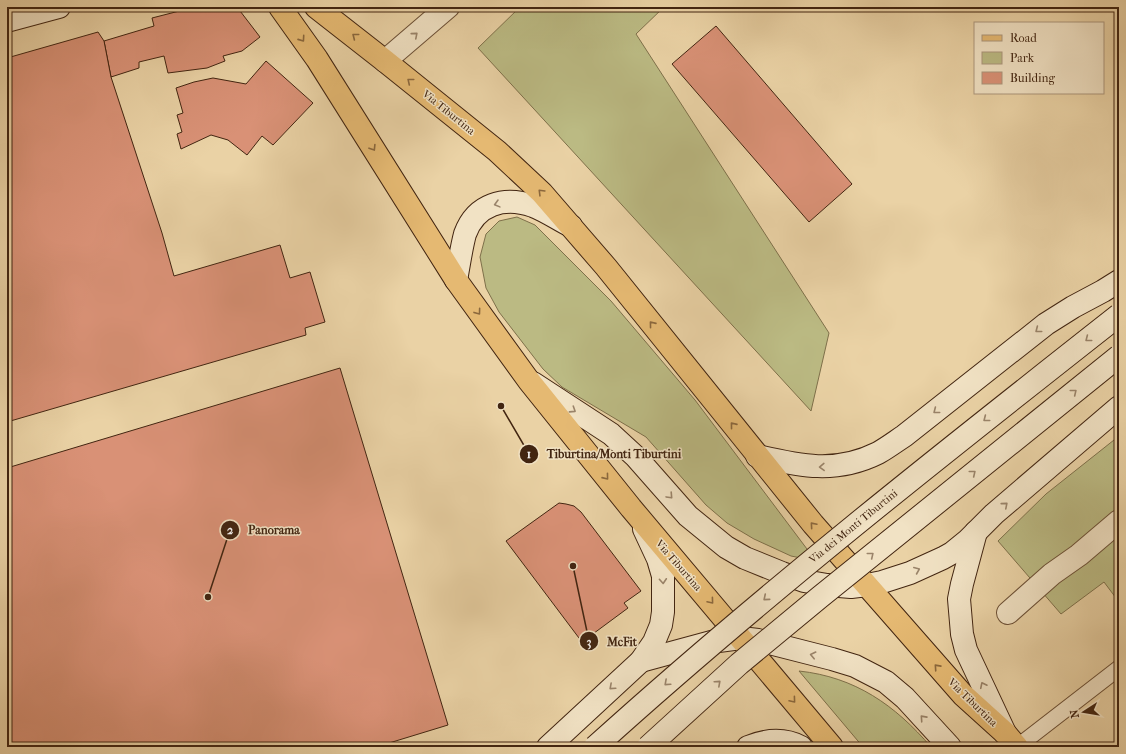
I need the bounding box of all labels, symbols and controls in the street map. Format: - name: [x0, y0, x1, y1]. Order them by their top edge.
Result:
- legend: [974, 22, 1104, 94]
- text: Road: [1010, 31, 1037, 45]
- one-way arrow: [410, 33, 418, 40]
- one-way arrow: [352, 34, 359, 41]
- one-way arrow: [297, 35, 305, 42]
- text: Park: [1010, 51, 1035, 65]
- text: Building: [1010, 71, 1055, 85]
- one-way arrow: [408, 78, 415, 85]
- street label: Via Tiburtina: [419, 87, 478, 138]
- one-way arrow: [368, 144, 376, 151]
- one-way arrow: [538, 189, 546, 197]
- one-way arrow: [494, 199, 501, 208]
- one-way arrow: [474, 308, 481, 315]
- one-way arrow: [649, 321, 656, 328]
- one-way arrow: [1036, 325, 1043, 332]
- one-way arrow: [1086, 334, 1093, 341]
- one-way arrow: [1069, 389, 1076, 396]
- one-way arrow: [569, 405, 576, 412]
- one-way arrow: [934, 406, 941, 413]
- one-way arrow: [984, 415, 991, 422]
- one-way arrow: [731, 423, 738, 430]
- callout: Tiburtina/Monti Tiburtini: [519, 442, 689, 466]
- text: 1: [527, 447, 531, 461]
- text: Tiburtina/Monti Tiburtini: [546, 447, 682, 461]
- one-way arrow: [819, 462, 825, 471]
- one-way arrow: [968, 471, 975, 478]
- one-way arrow: [601, 472, 608, 479]
- street label: Via dei Monti Tiburtini: [806, 486, 901, 567]
- one-way arrow: [665, 491, 672, 499]
- one-way arrow: [1000, 503, 1007, 510]
- callout: Panorama: [220, 518, 308, 542]
- one-way arrow: [811, 522, 818, 529]
- text: 2: [227, 523, 234, 537]
- text: Panorama: [248, 523, 300, 537]
- street label: Via Tiburtina: [652, 536, 705, 594]
- one-way arrow: [867, 552, 874, 559]
- one-way arrow: [914, 566, 921, 574]
- one-way arrow: [659, 578, 668, 584]
- one-way arrow: [763, 594, 770, 601]
- one-way arrow: [706, 597, 713, 604]
- callout: McFit: [579, 629, 645, 653]
- text: 3: [587, 635, 592, 650]
- text: McFit: [606, 635, 638, 649]
- one-way arrow: [810, 652, 817, 660]
- one-way arrow: [935, 664, 942, 671]
- street label: Via Tiburtina: [945, 675, 1001, 730]
- one-way arrow: [664, 678, 672, 686]
- one-way arrow: [713, 681, 721, 688]
- one-way arrow: [980, 681, 988, 689]
- one-way arrow: [609, 682, 617, 689]
- north arrow: [1064, 692, 1104, 732]
- one-way arrow: [788, 695, 795, 702]
- text: N: [1067, 708, 1082, 719]
- one-way arrow: [921, 715, 928, 723]

